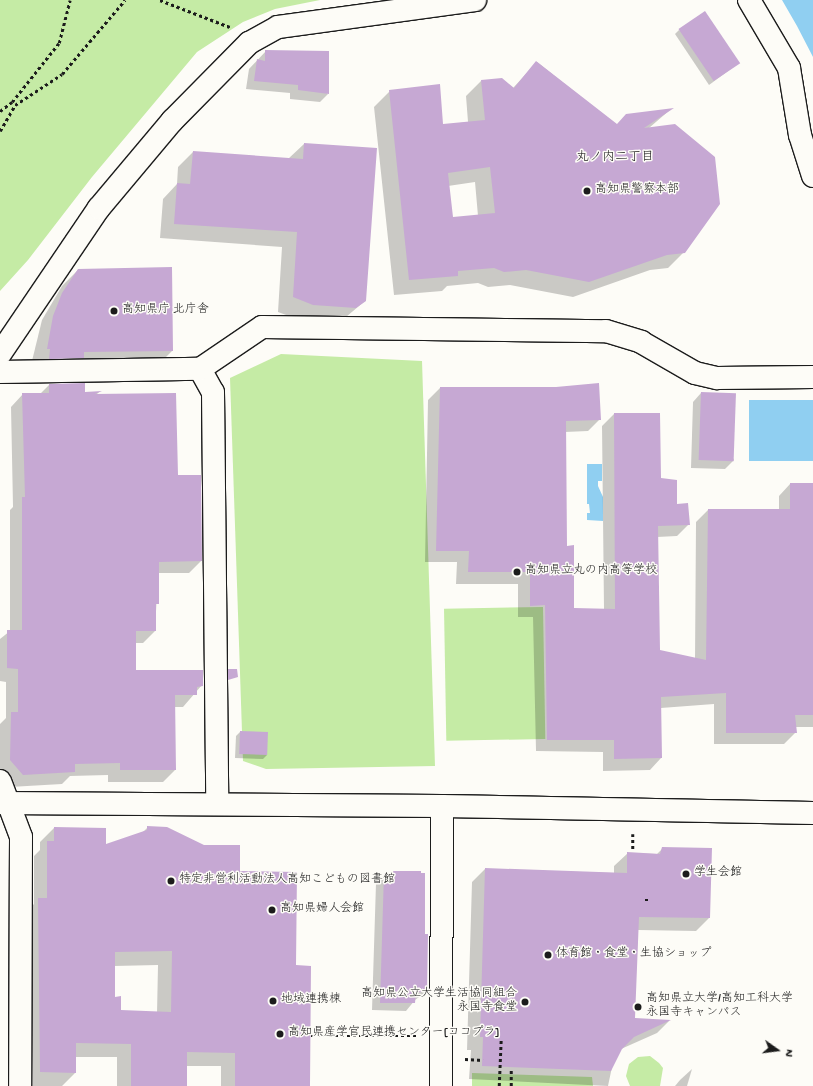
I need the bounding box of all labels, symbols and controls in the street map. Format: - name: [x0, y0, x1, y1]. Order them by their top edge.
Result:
- district label: 丸ノ内二丁目: [576, 150, 654, 166]
- place label: 高知県警察本部: [595, 184, 679, 198]
- marker: 高知県警察本部: [582, 186, 592, 196]
- place label: 高知県庁 北庁舎: [122, 304, 209, 318]
- marker: 高知県庁 北庁舎: [109, 306, 119, 316]
- place label: 高知県立丸の内高等学校: [525, 565, 657, 579]
- marker: 高知県立丸の内高等学校: [512, 567, 522, 577]
- place label: 学生会館: [694, 867, 742, 881]
- marker: 学生会館: [681, 869, 691, 879]
- place label: 特定非営利活動法人高知こどもの図書館: [179, 874, 395, 888]
- marker: 特定非営利活動法人高知こどもの図書館: [166, 876, 176, 886]
- place label: 高知県婦人会館: [280, 903, 364, 917]
- marker: 高知県婦人会館: [267, 905, 277, 915]
- place label: 体育館・食堂・生協ショップ: [556, 948, 712, 962]
- marker: 体育館・食堂・生協ショップ: [543, 950, 553, 960]
- place label: 高知県公立大学生活協同組合 永国寺食堂: [361, 988, 517, 1016]
- place label: 高知県立大学/高知工科大学 永国寺キャンパス: [646, 993, 793, 1021]
- place label: 地域連携棟: [281, 994, 341, 1008]
- marker: 地域連携棟: [268, 996, 278, 1006]
- marker: 高知県公立大学生活協同組合 永国寺食堂: [520, 997, 530, 1007]
- marker: 高知県立大学/高知工科大学 永国寺キャンパス: [633, 1002, 643, 1012]
- place label: 高知県産学官民連携センター[ココプラ]: [288, 1027, 500, 1041]
- marker: 高知県産学官民連携センター[ココプラ]: [275, 1029, 285, 1039]
- north arrow: [757, 1030, 797, 1070]
- text: N: [782, 1048, 795, 1058]

